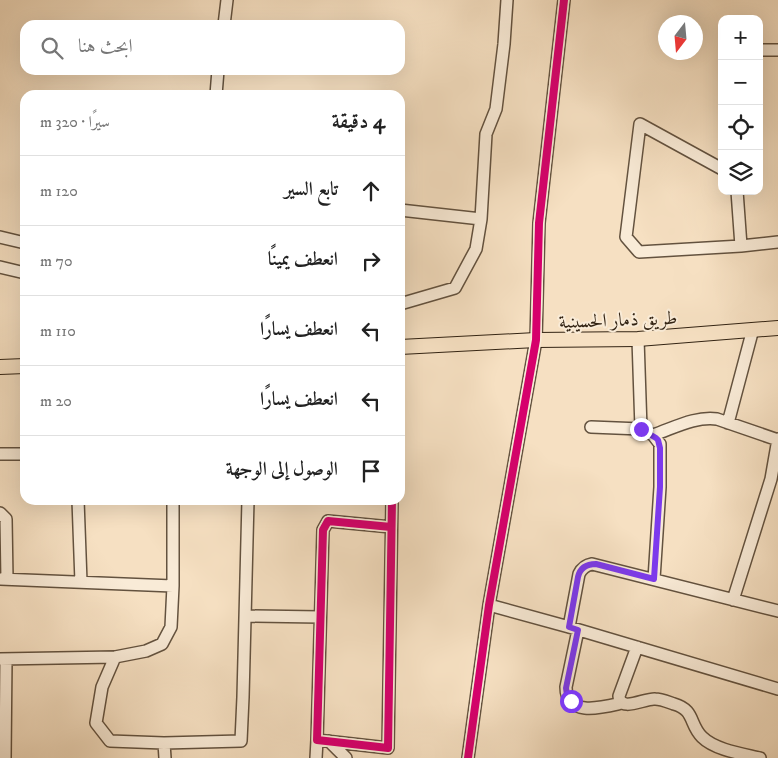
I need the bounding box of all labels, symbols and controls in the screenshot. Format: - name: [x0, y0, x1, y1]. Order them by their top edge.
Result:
- north arrow: [658, 15, 703, 60]
- map controls: [718, 15, 763, 195]
- button: +: [718, 15, 763, 60]
- search box: [20, 20, 405, 75]
- icon: search: [38, 34, 66, 62]
- text: ابحث هنا: [78, 35, 133, 58]
- button: −: [718, 60, 763, 105]
- button: locate: [718, 105, 763, 150]
- text: 4 دقيقة: [332, 109, 385, 135]
- text: سيرًا · 320 m: [40, 112, 110, 132]
- button: layers: [718, 150, 763, 195]
- icon: ahead: [357, 177, 385, 205]
- text: تابع السير: [284, 178, 338, 201]
- text: 120 m: [40, 181, 78, 201]
- icon: right: [357, 247, 385, 275]
- text: انعطف يمينًا: [268, 248, 338, 271]
- text: 70 m: [40, 251, 73, 271]
- street label: طريق ذمار الحسينية: [558, 307, 678, 334]
- icon: left: [357, 317, 385, 345]
- text: انعطف يسارًا: [260, 318, 338, 341]
- text: 110 m: [40, 321, 76, 341]
- icon: left: [357, 387, 385, 415]
- text: انعطف يسارًا: [260, 388, 338, 411]
- text: 20 m: [40, 391, 72, 411]
- route end: [630, 418, 653, 441]
- icon: arrive: [357, 457, 385, 485]
- text: الوصول إلى الوجهة: [226, 458, 338, 481]
- route start: [560, 690, 583, 713]

